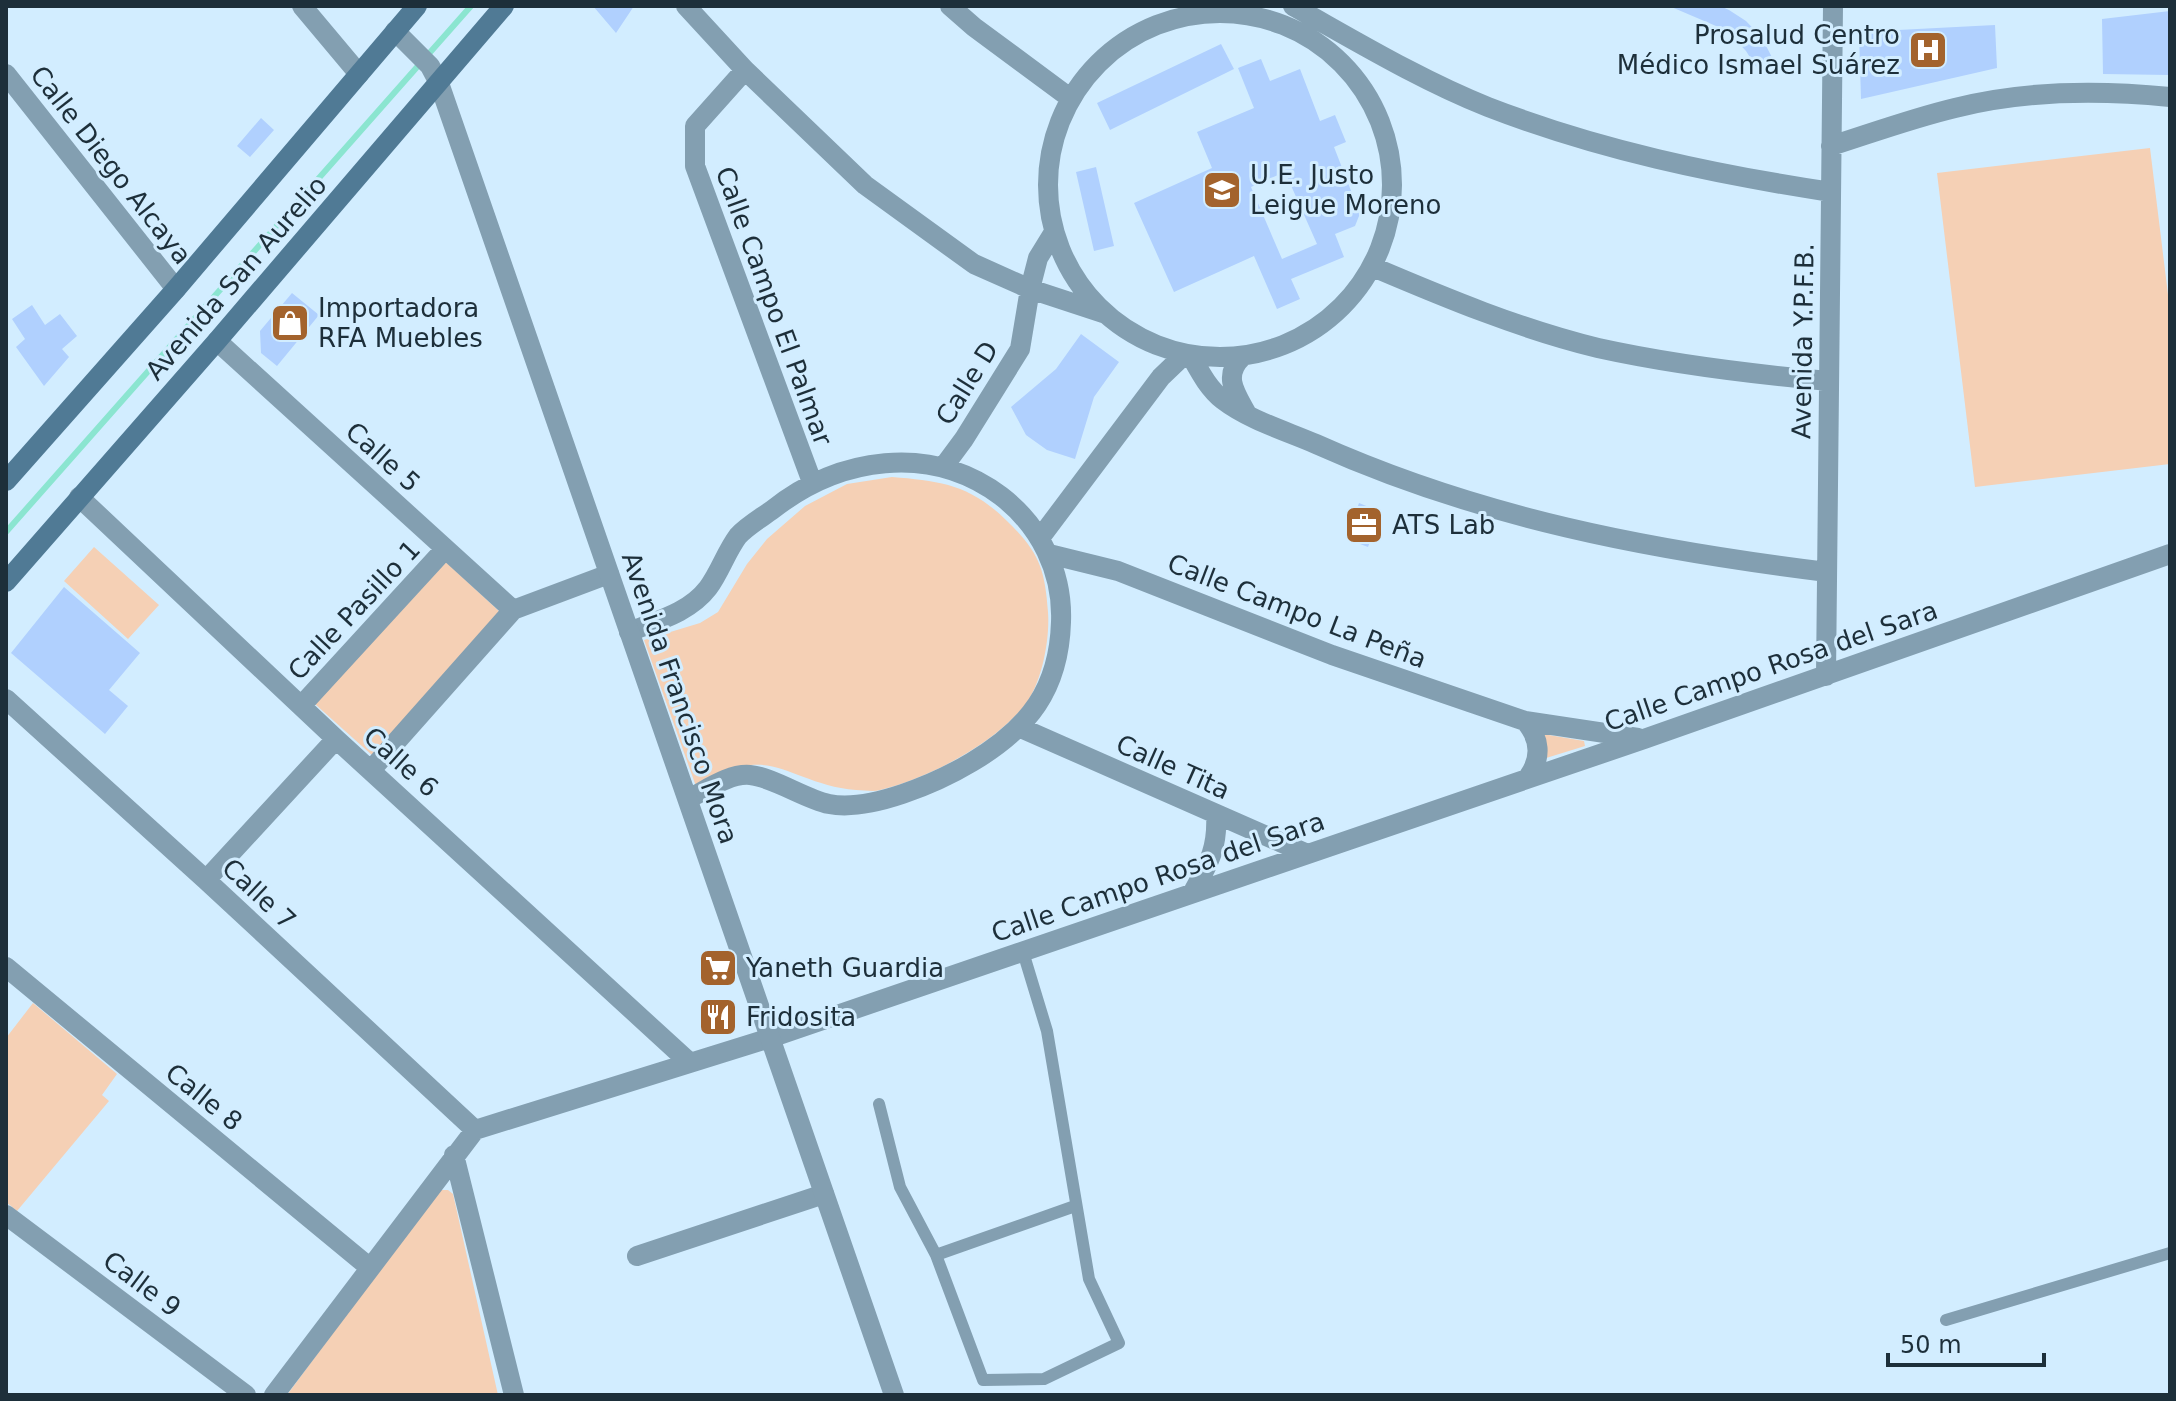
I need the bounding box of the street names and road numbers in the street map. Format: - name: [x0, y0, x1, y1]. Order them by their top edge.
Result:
- street label: Calle Diego Alcaya: [24, 60, 198, 270]
- street label: Calle Campo El Palmar: [710, 163, 839, 450]
- street label: Avenida San Aurelio: [139, 170, 333, 386]
- street label: Avenida Y.P.F.B.: [1786, 243, 1820, 439]
- street label: Calle D: [930, 336, 1004, 430]
- street label: Calle 5: [340, 416, 426, 498]
- street label: Calle Pasillo 1: [282, 534, 426, 686]
- street label: Avenida Francisco Mora: [616, 548, 744, 848]
- street label: Calle Campo La Peña: [1163, 548, 1431, 674]
- street label: Calle Campo Rosa del Sara: [1600, 595, 1942, 737]
- street label: Calle 6: [358, 721, 444, 803]
- street label: Calle Tita: [1112, 729, 1234, 805]
- street label: Calle Campo Rosa del Sara: [987, 806, 1329, 948]
- street label: Calle 7: [216, 853, 302, 935]
- street label: Calle 8: [160, 1057, 248, 1137]
- street label: Calle 9: [97, 1245, 187, 1323]

